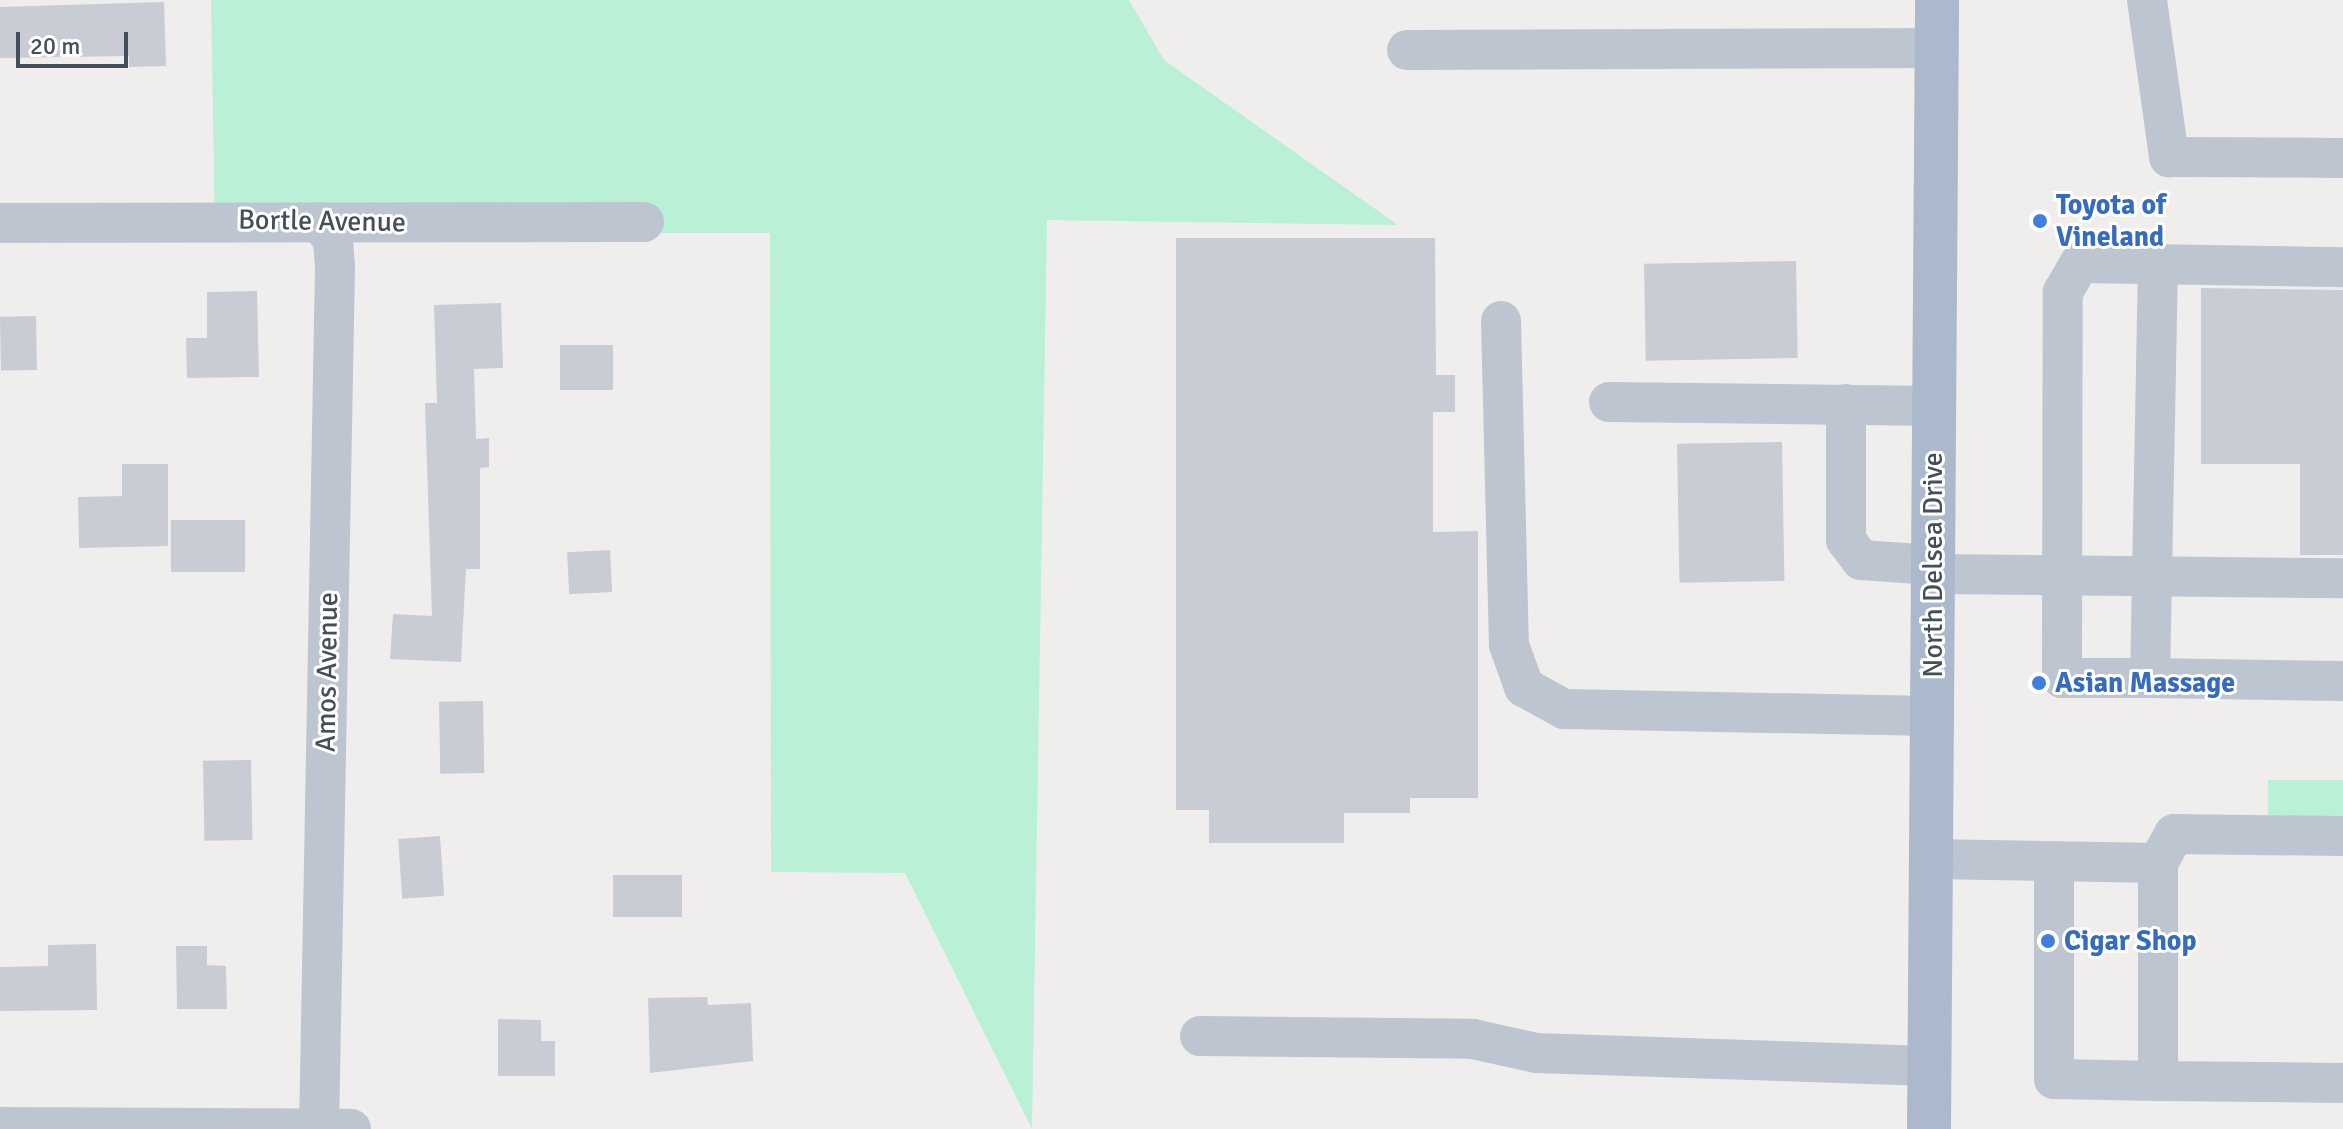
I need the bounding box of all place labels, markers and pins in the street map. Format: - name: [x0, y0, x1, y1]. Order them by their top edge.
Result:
- place label: Toyota of Vineland: [2056, 188, 2166, 254]
- marker: Toyota of Vineland: [2031, 212, 2049, 230]
- place label: Asian Massage: [2055, 666, 2235, 700]
- marker: Asian Massage: [2030, 674, 2048, 692]
- place label: Cigar Shop: [2064, 924, 2197, 958]
- marker: Cigar Shop: [2039, 932, 2057, 950]

